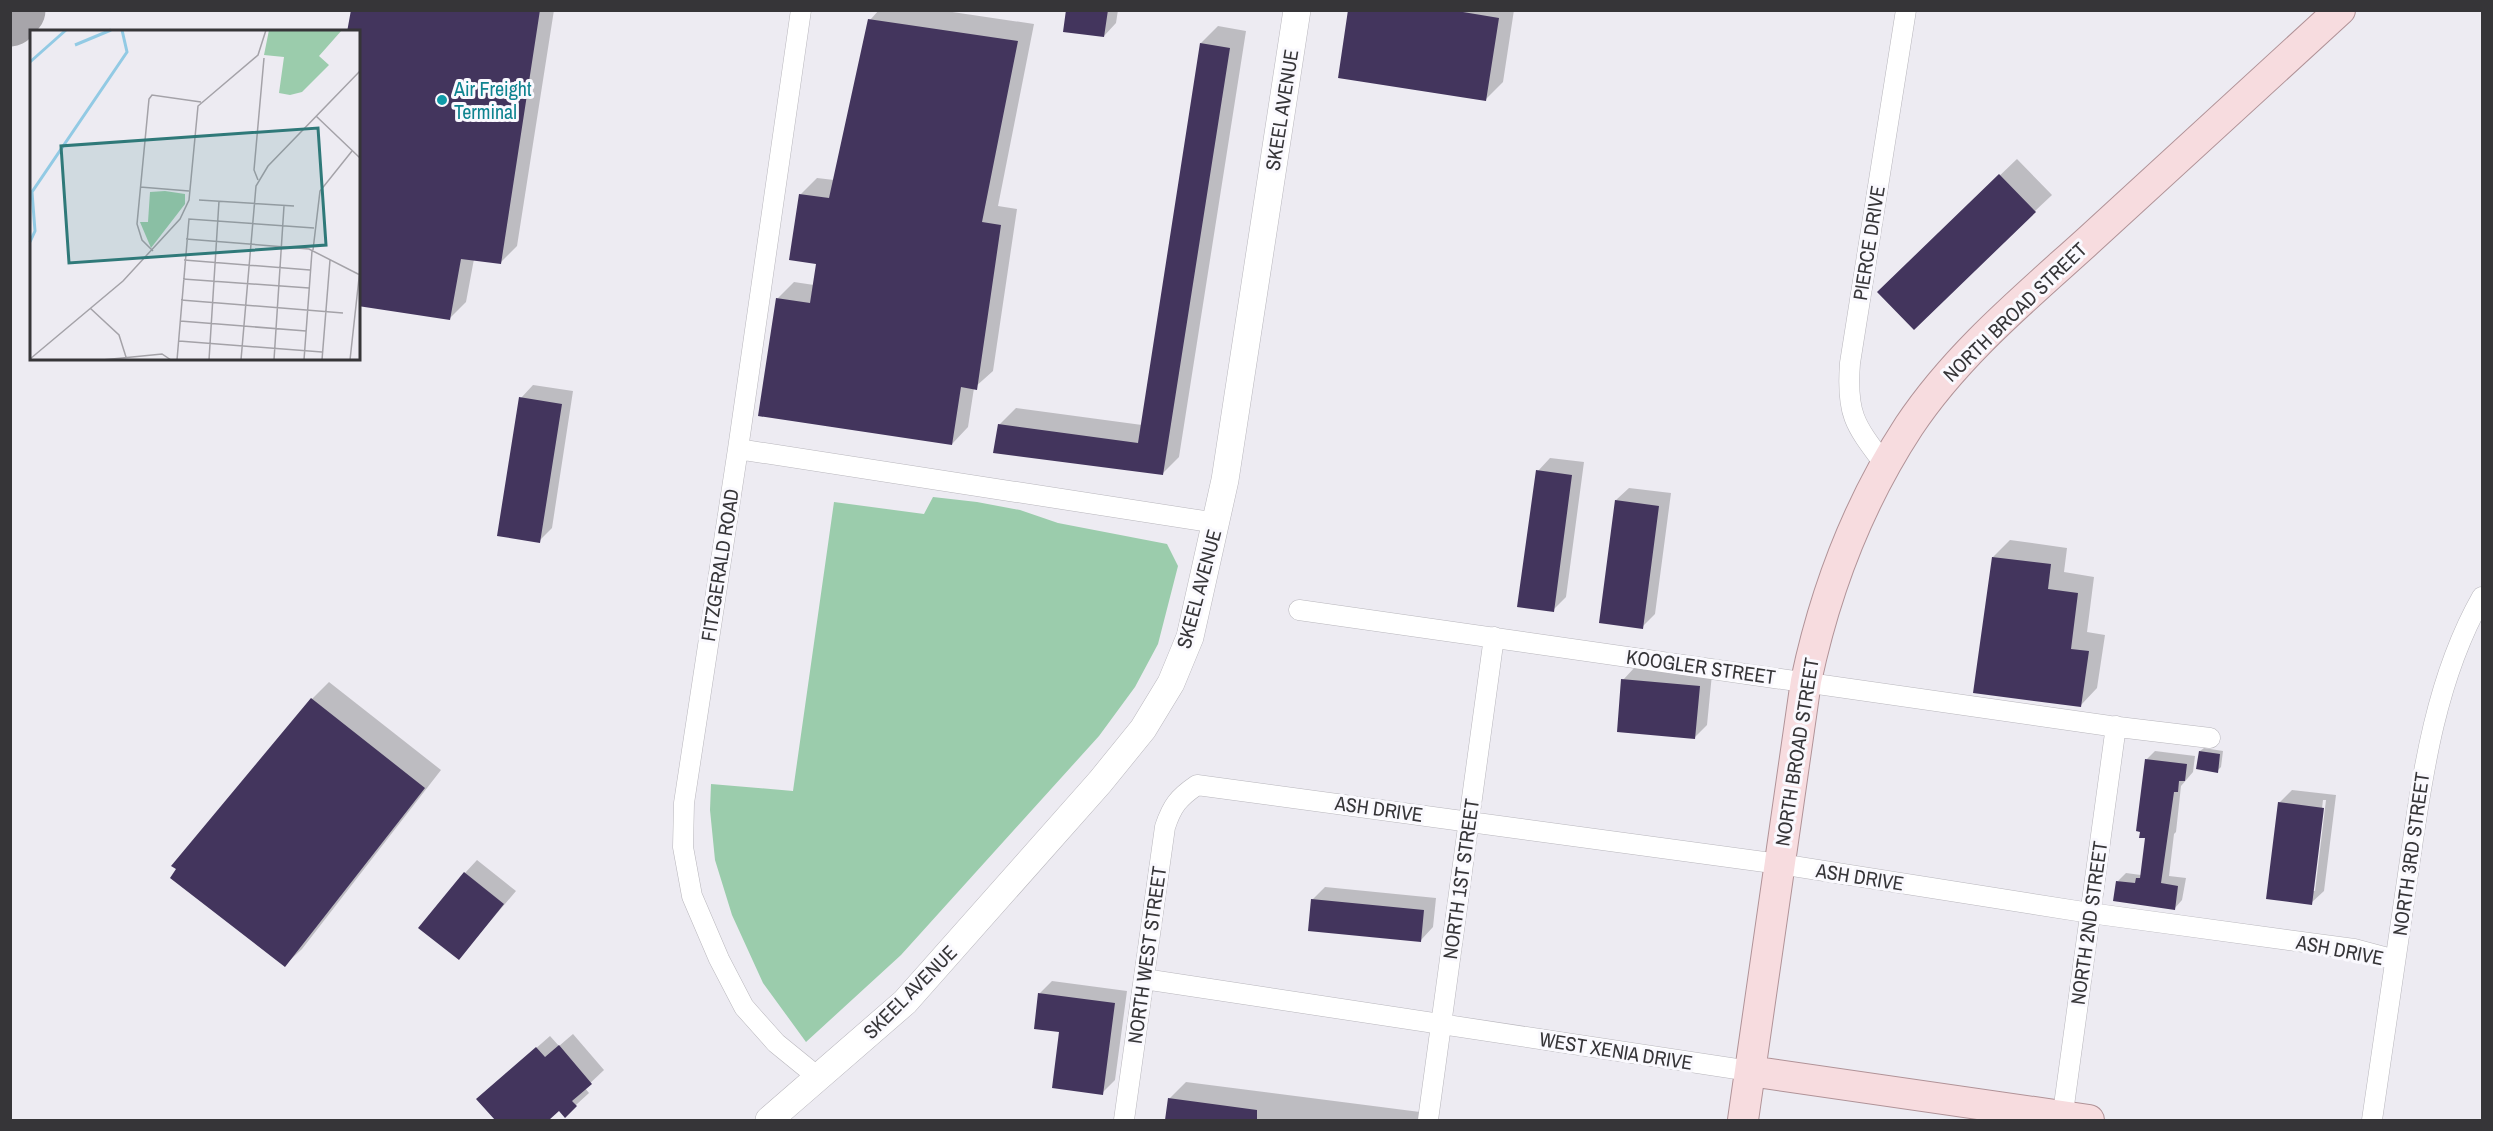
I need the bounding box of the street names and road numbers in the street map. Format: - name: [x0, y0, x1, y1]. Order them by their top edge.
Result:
- street label: SKEEL AVENUE: [1259, 47, 1304, 172]
- street label: PIERCE DRIVE: [1846, 184, 1891, 302]
- street label: NORTH BROAD STREET: [1937, 236, 2092, 387]
- street label: FITZGERALD ROAD: [694, 487, 745, 643]
- street label: SKEEL AVENUE: [1170, 526, 1227, 651]
- street label: KOOGLER STREET: [1625, 643, 1777, 690]
- street label: NORTH BROAD STREET: [1768, 656, 1825, 848]
- street label: NORTH 3RD STREET: [2386, 771, 2435, 937]
- street label: ASH DRIVE: [1332, 789, 1425, 828]
- street label: NORTH 1ST STREET: [1436, 797, 1485, 961]
- street label: NORTH 2ND STREET: [2064, 840, 2113, 1006]
- street label: ASH DRIVE: [1813, 856, 1906, 897]
- street label: NORTH WEST STREET: [1121, 864, 1172, 1045]
- street label: ASH DRIVE: [2293, 928, 2386, 971]
- street label: SKEEL AVENUE: [857, 939, 962, 1044]
- street label: WEST XENIA DRIVE: [1538, 1025, 1695, 1076]

